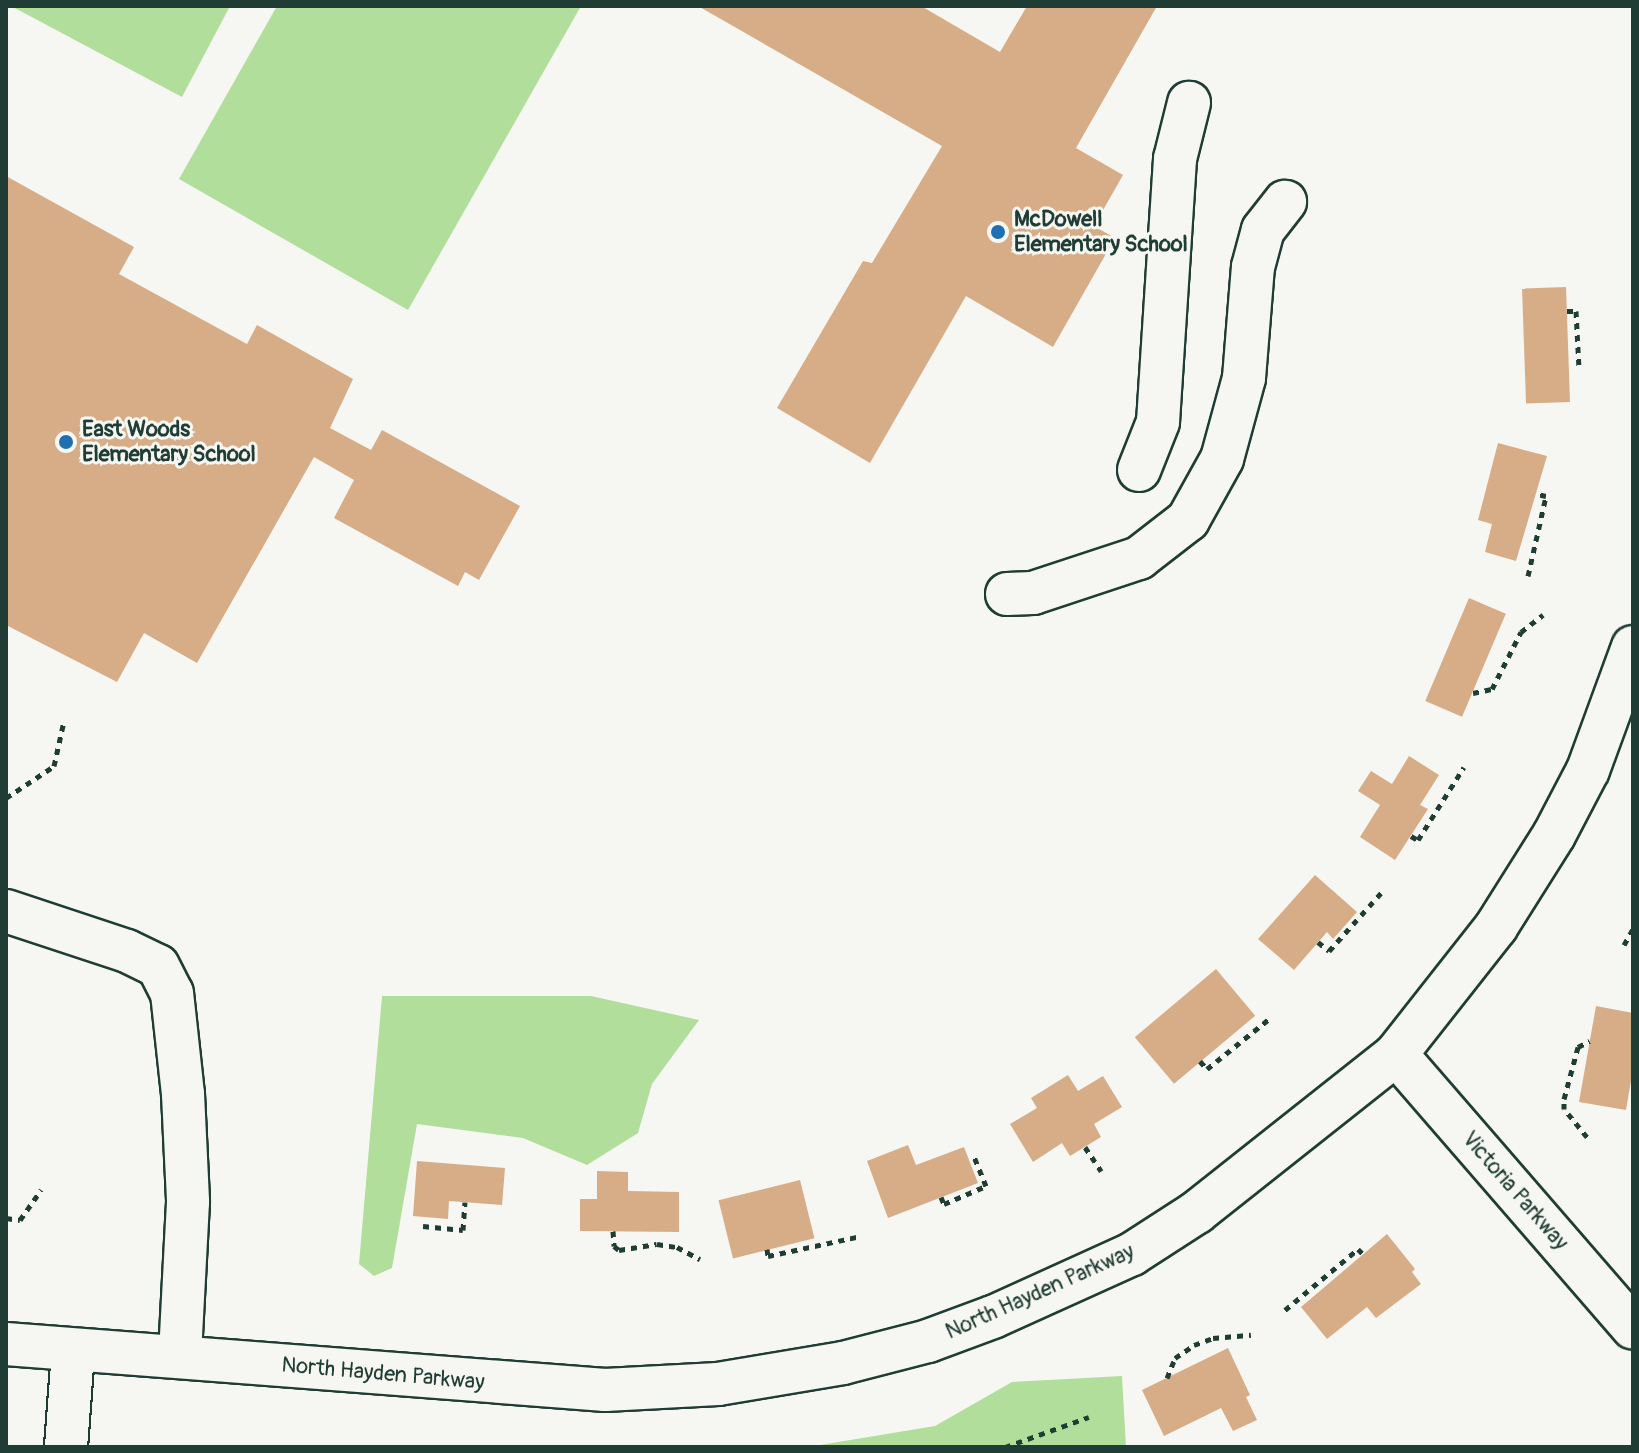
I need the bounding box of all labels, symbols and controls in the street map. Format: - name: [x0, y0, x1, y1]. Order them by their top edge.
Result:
- place label: McDowell Elementary School: [1014, 206, 1188, 258]
- marker: McDowell Elementary School: [989, 223, 1007, 241]
- place label: East Woods Elementary School: [82, 416, 256, 468]
- marker: East Woods Elementary School: [57, 433, 75, 451]
- street label: Victoria Parkway: [1456, 1126, 1574, 1256]
- street label: North Hayden Parkway: [942, 1239, 1138, 1345]
- street label: North Hayden Parkway: [280, 1352, 486, 1396]

